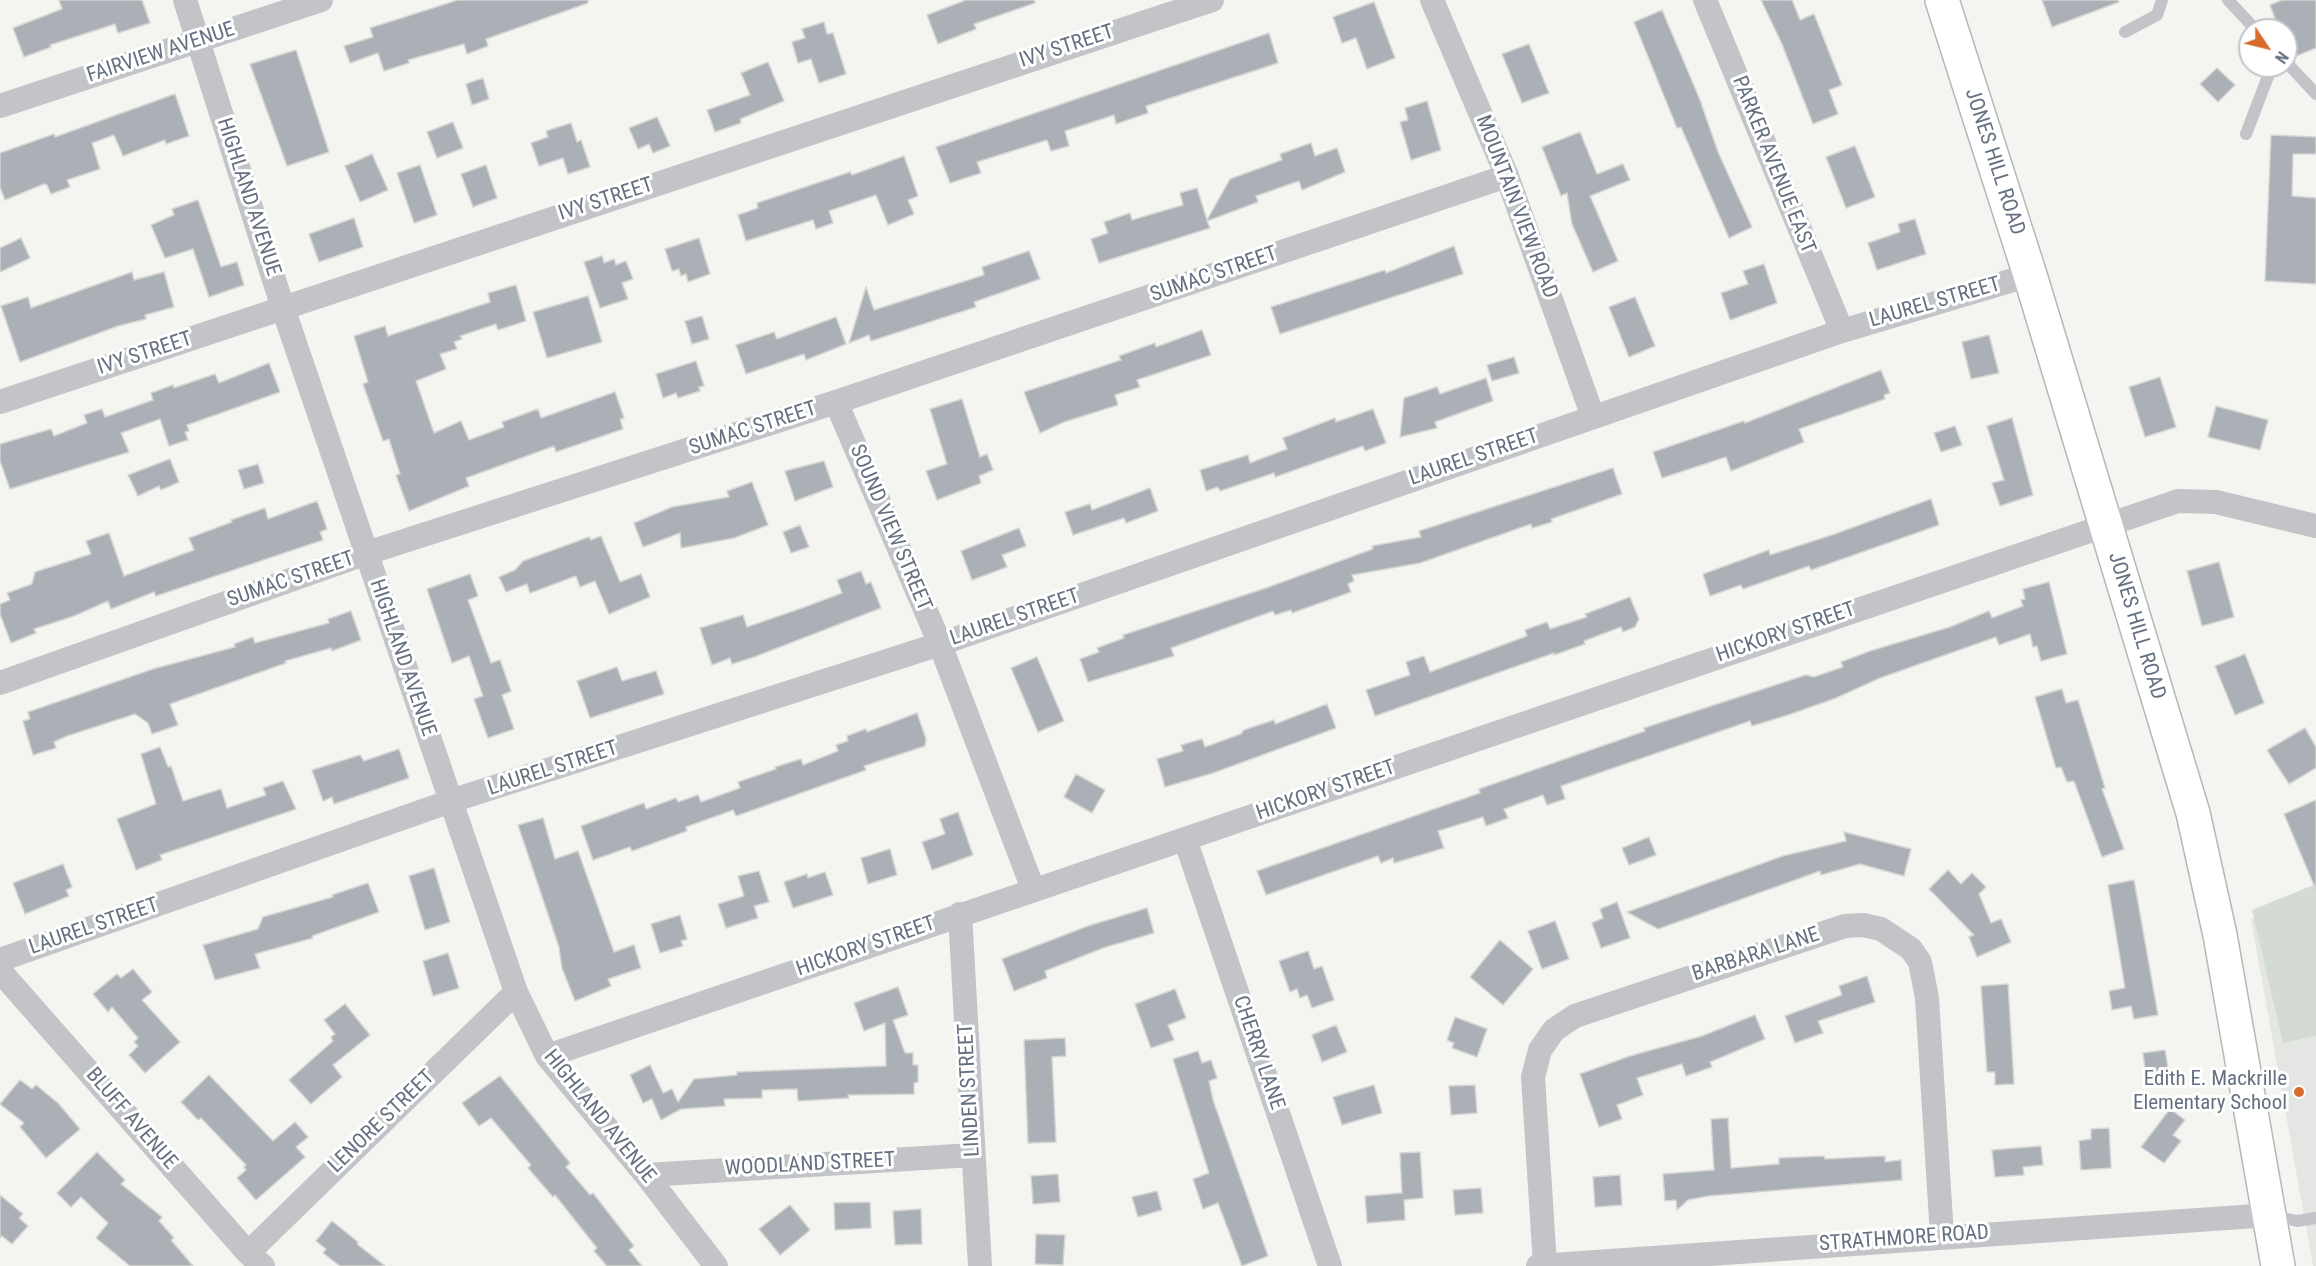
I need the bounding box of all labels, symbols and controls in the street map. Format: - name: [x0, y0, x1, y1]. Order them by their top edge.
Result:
- street label: FAIRVIEW AVENUE: [84, 17, 238, 89]
- north arrow: [2238, 18, 2298, 78]
- street label: IVY STREET: [1017, 20, 1117, 74]
- text: N: [2271, 48, 2292, 67]
- street label: PARKER AVENUE EAST: [1726, 73, 1820, 257]
- street label: JONES HILL ROAD: [1958, 86, 2030, 238]
- street label: MOUNTAIN VIEW ROAD: [1469, 112, 1563, 302]
- street label: HIGHLAND AVENUE: [211, 115, 285, 279]
- street label: IVY STREET: [556, 173, 656, 227]
- street label: SUMAC STREET: [1147, 242, 1281, 308]
- street label: LAUREL STREET: [1867, 272, 2003, 334]
- street label: IVY STREET: [95, 327, 195, 381]
- street label: SUMAC STREET: [686, 397, 820, 461]
- street label: LAUREL STREET: [1406, 424, 1542, 492]
- street label: SOUND VIEW STREET: [844, 441, 936, 615]
- street label: SUMAC STREET: [224, 547, 358, 613]
- street label: JONES HILL ROAD: [2102, 549, 2170, 703]
- street label: HIGHLAND AVENUE: [363, 576, 441, 740]
- street label: LAUREL STREET: [947, 584, 1083, 652]
- street label: HICKORY STREET: [1713, 597, 1859, 669]
- street label: LAUREL STREET: [485, 736, 621, 802]
- street label: HICKORY STREET: [1253, 755, 1399, 827]
- street label: LAUREL STREET: [26, 893, 162, 961]
- street label: HICKORY STREET: [793, 911, 939, 983]
- street label: BARBARA LANE: [1689, 923, 1823, 987]
- street label: CHERRY LANE: [1227, 993, 1289, 1113]
- street label: LINDEN STREET: [954, 1023, 986, 1157]
- street label: HIGHLAND AVENUE: [537, 1045, 661, 1189]
- street label: BLUFF AVENUE: [80, 1063, 182, 1175]
- street label: LENORE STREET: [324, 1065, 440, 1179]
- place label: Edith E. Mackrille Elementary School: [2133, 1067, 2287, 1117]
- marker: Edith E. Mackrille Elementary School: [2292, 1085, 2306, 1099]
- street label: WOODLAND STREET: [724, 1148, 896, 1182]
- street label: STRATHMORE ROAD: [1818, 1220, 1990, 1258]

